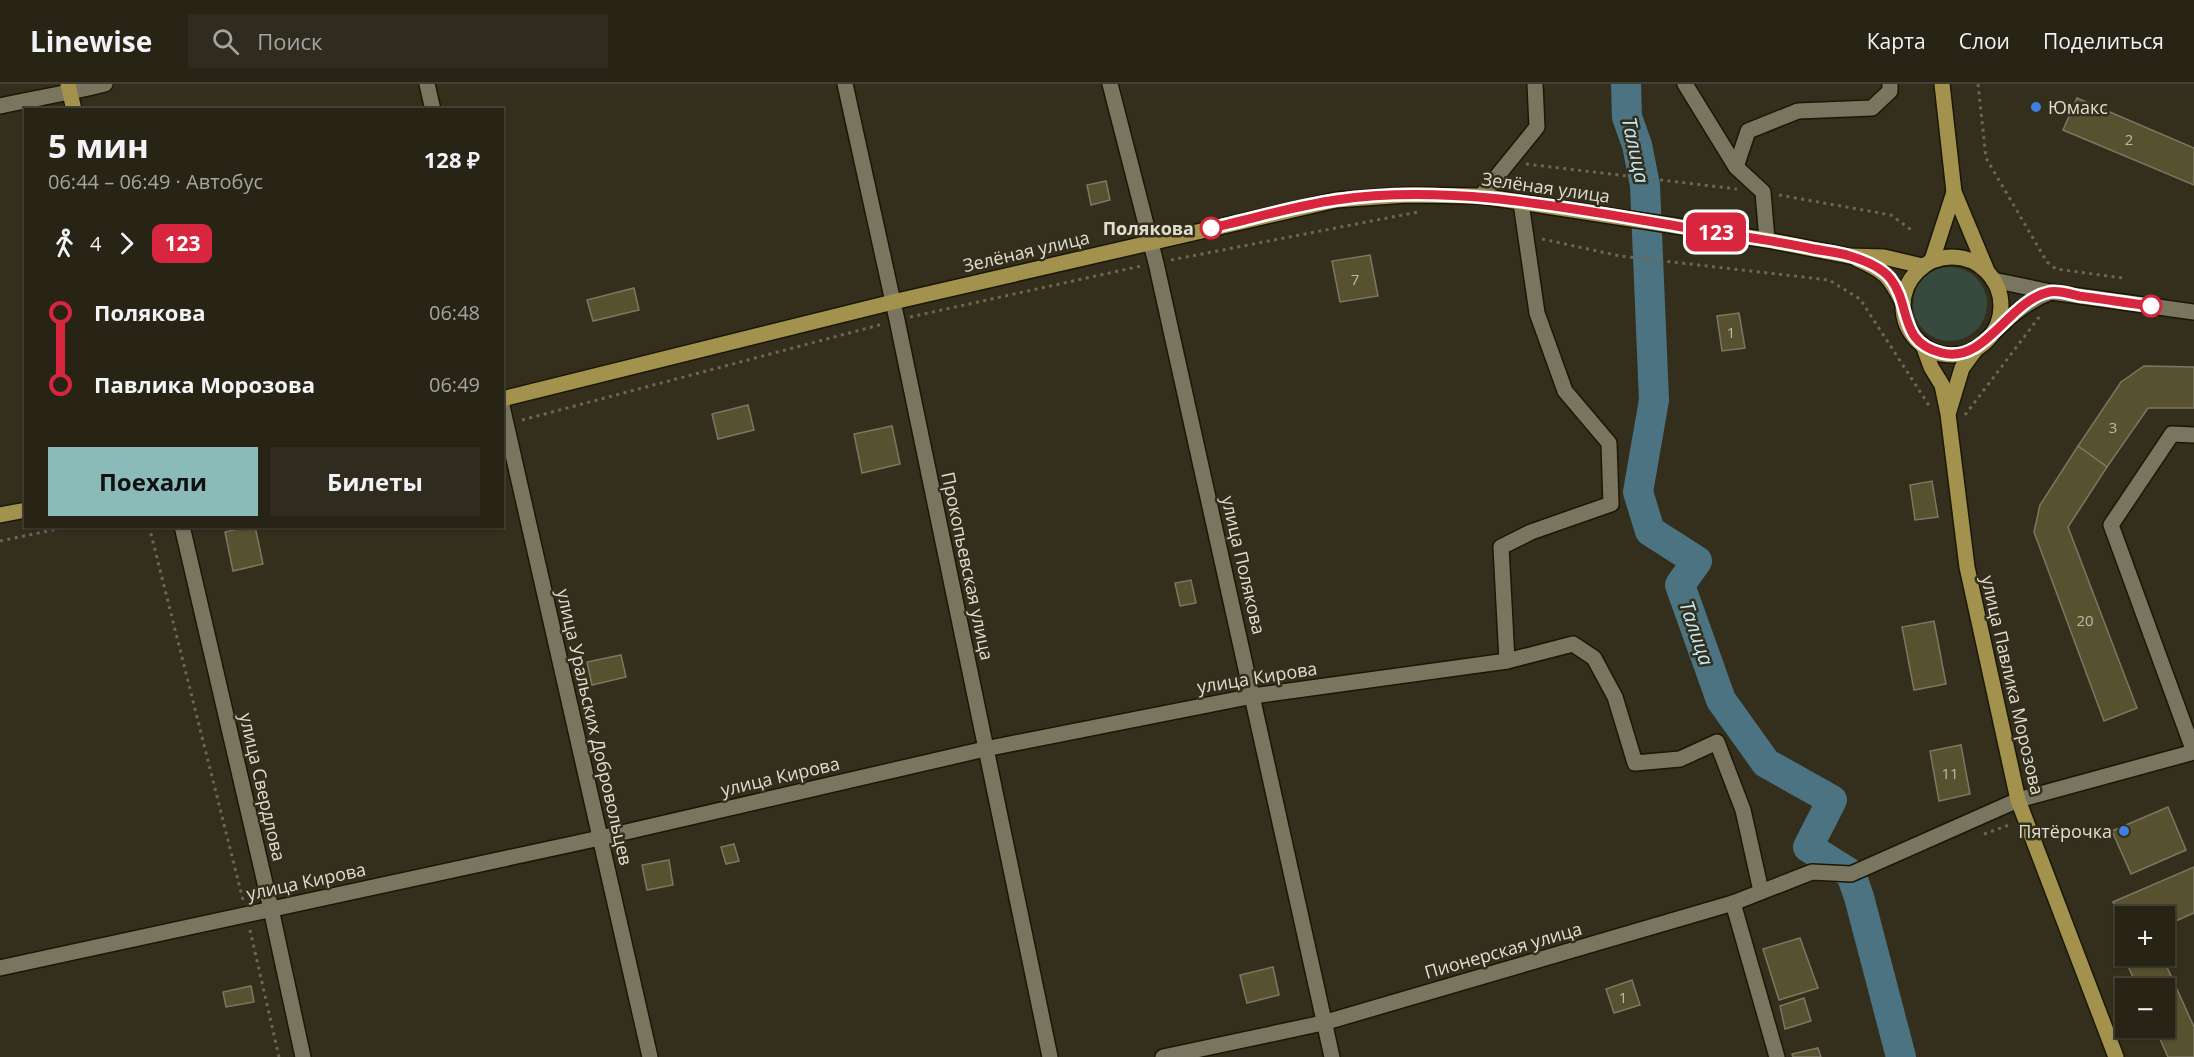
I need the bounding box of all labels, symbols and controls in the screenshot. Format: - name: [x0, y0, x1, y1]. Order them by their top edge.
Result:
- search box: [188, 14, 608, 68]
- text: Linewise: [30, 22, 152, 60]
- icon: search: [209, 25, 242, 58]
- text: Поиск: [257, 26, 322, 56]
- text: Карта: [1867, 27, 1926, 55]
- text: Слои: [1959, 27, 2010, 55]
- text: Поделиться: [2043, 27, 2164, 55]
- place label: Юмакс: [2048, 95, 2108, 119]
- marker: Юмакс: [2029, 100, 2043, 114]
- water label: Талица: [1616, 115, 1656, 185]
- text: 5 мин: [48, 123, 149, 168]
- house number: 2: [2125, 129, 2133, 149]
- text: 128 ₽: [424, 144, 480, 174]
- street label: Зелёная улица: [1480, 166, 1612, 208]
- text: 06:44 – 06:49 · Автобус: [48, 168, 263, 195]
- line badge: 123: [1682, 212, 1750, 252]
- place label: Полякова: [1103, 216, 1194, 240]
- marker: Полякова: [1200, 217, 1222, 239]
- text: 123: [1698, 218, 1734, 246]
- street label: Зелёная улица: [960, 225, 1092, 277]
- icon: walk: [48, 227, 81, 260]
- icon: forward: [110, 227, 143, 260]
- text: 123: [164, 229, 200, 257]
- text: 4: [90, 230, 101, 257]
- house number: 7: [1351, 269, 1359, 289]
- unlabelled marker: [2140, 295, 2162, 317]
- text: Полякова: [94, 297, 206, 327]
- text: 06:48: [429, 299, 480, 326]
- house number: 1: [1727, 322, 1735, 342]
- text: Павлика Морозова: [94, 369, 315, 399]
- text: 06:49: [429, 371, 480, 398]
- house number: 3: [2109, 417, 2117, 437]
- button: Поехали: [48, 447, 258, 516]
- button: Билеты: [270, 447, 480, 516]
- street label: Прокопьевская улица: [936, 470, 1000, 662]
- street label: улица Полякова: [1216, 493, 1272, 637]
- street label: улица Павлика Морозова: [1976, 573, 2050, 797]
- street label: улица Уральских Добровольцев: [552, 587, 638, 867]
- water label: Талица: [1673, 597, 1721, 669]
- house number: 20: [2076, 610, 2094, 630]
- street label: улица Кирова: [1195, 656, 1319, 698]
- street label: улица Свердлова: [234, 711, 292, 863]
- street label: улица Кирова: [718, 751, 842, 801]
- house number: 11: [1941, 763, 1959, 783]
- place label: Пятёрочка: [2018, 819, 2112, 843]
- marker: Пятёрочка: [2117, 824, 2131, 838]
- street label: улица Кирова: [244, 857, 368, 905]
- map controls: [2115, 906, 2175, 1038]
- button: +: [2115, 906, 2175, 966]
- street label: Пионерская улица: [1422, 916, 1584, 984]
- button: −: [2115, 978, 2175, 1038]
- house number: 1: [1619, 987, 1627, 1007]

